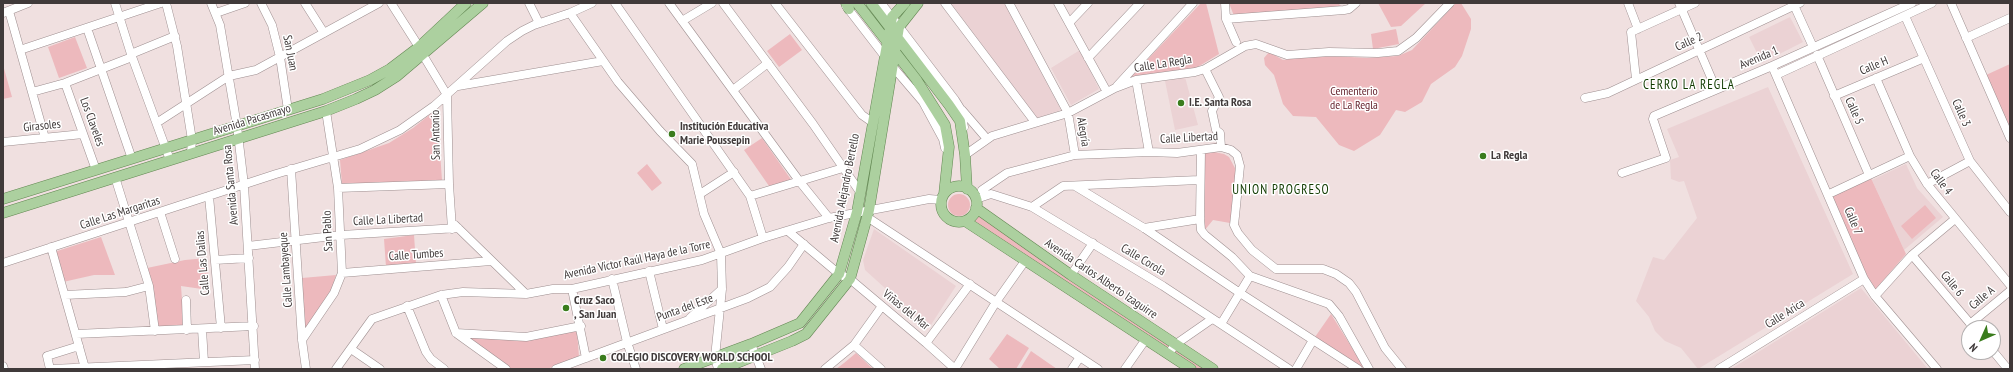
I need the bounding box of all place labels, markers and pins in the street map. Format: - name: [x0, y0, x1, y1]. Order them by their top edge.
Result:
- place label: I.E. Santa Rosa: [1189, 96, 1251, 110]
- marker: I.E. Santa Rosa: [1176, 98, 1186, 108]
- place label: Institución Educativa Marie Poussepin: [680, 120, 769, 148]
- marker: Institución Educativa Marie Poussepin: [667, 129, 677, 139]
- place label: La Regla: [1491, 149, 1527, 163]
- marker: La Regla: [1478, 151, 1488, 161]
- place label: Cruz Saco , San Juan: [574, 294, 616, 322]
- marker: Cruz Saco , San Juan: [561, 303, 571, 313]
- place label: COLEGIO DISCOVERY WORLD SCHOOL: [611, 351, 773, 365]
- marker: COLEGIO DISCOVERY WORLD SCHOOL: [598, 353, 608, 363]

